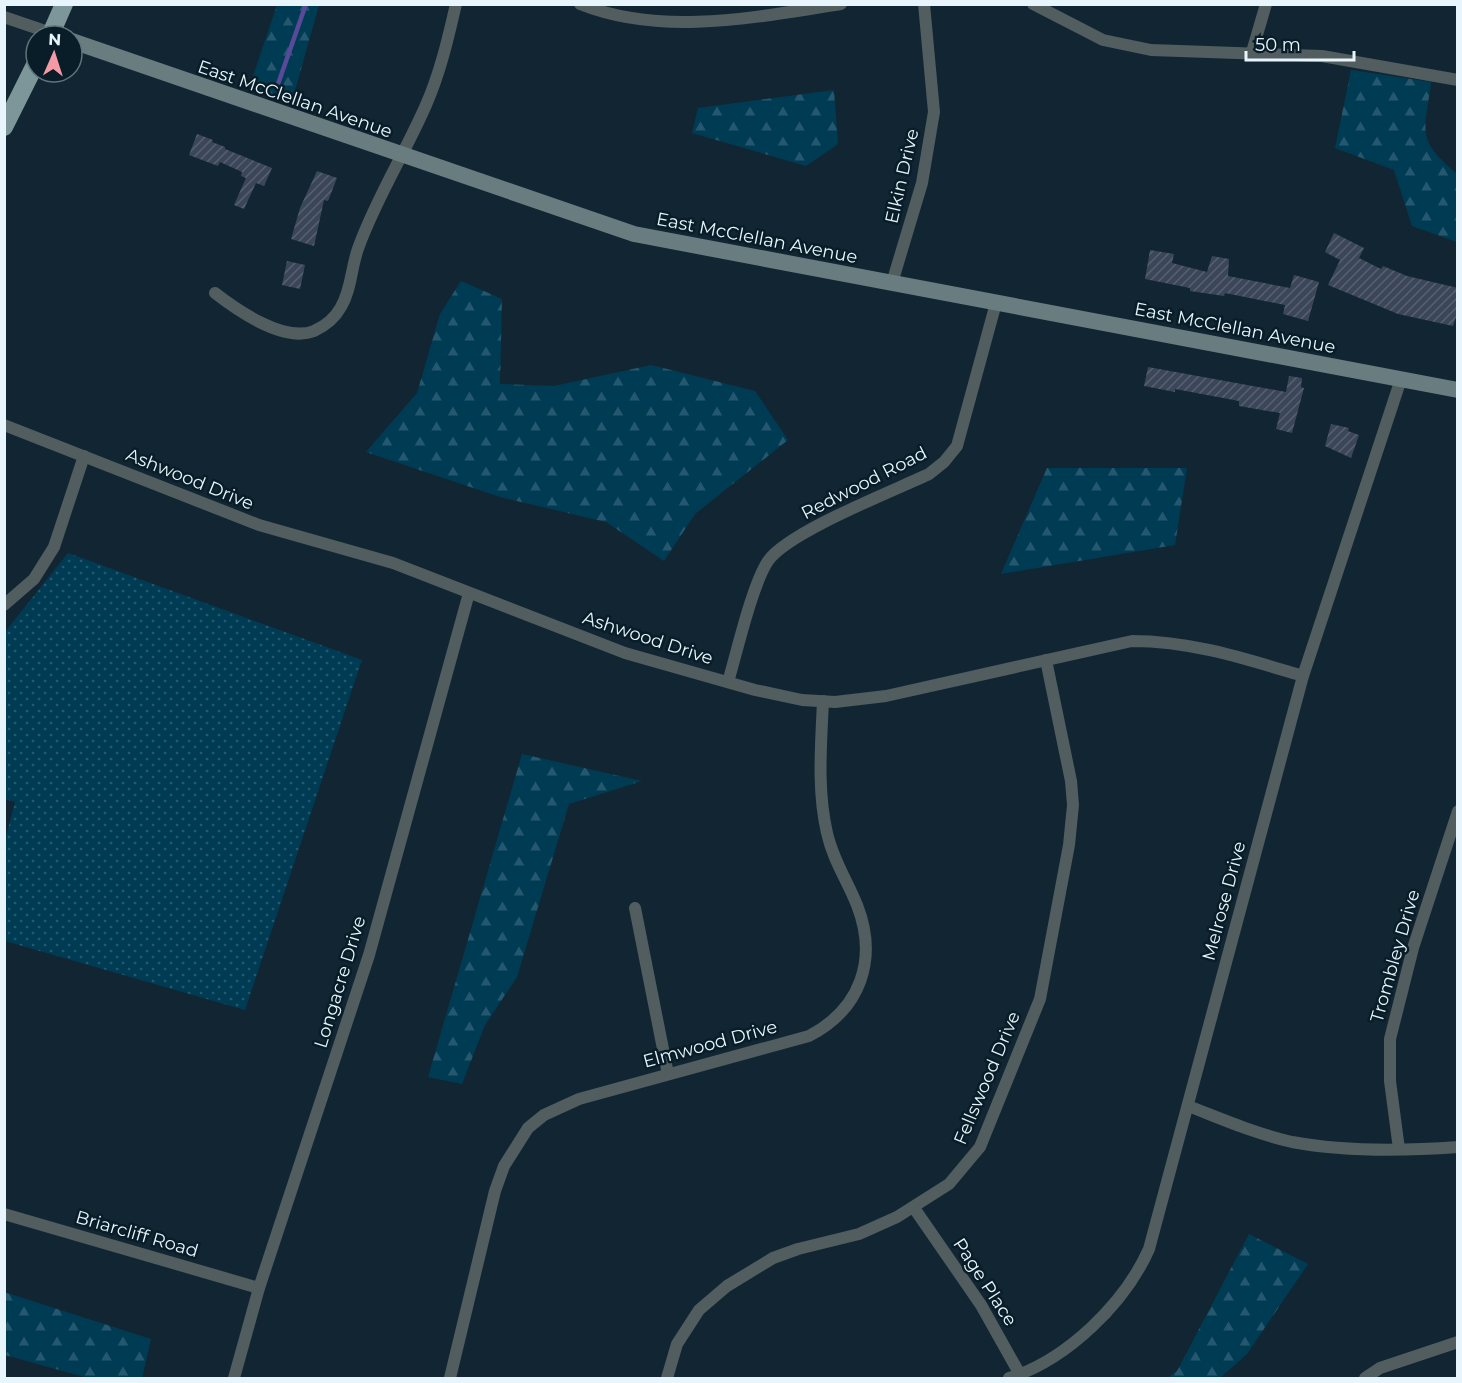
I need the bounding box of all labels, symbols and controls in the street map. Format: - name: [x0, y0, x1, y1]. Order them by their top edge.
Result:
- north arrow: [24, 24, 84, 84]
- scale bar: [1246, 24, 1354, 62]
- text: N: [48, 30, 62, 49]
- text: 50 m: [1255, 34, 1301, 56]
- street label: East McClellan Avenue: [195, 55, 395, 143]
- street label: Elkin Drive: [880, 126, 924, 226]
- street label: East McClellan Avenue: [655, 208, 859, 268]
- street label: East McClellan Avenue: [1133, 298, 1337, 358]
- street label: Redwood Road: [797, 442, 931, 524]
- street label: Ashwood Drive: [123, 443, 257, 515]
- street label: Ashwood Drive: [580, 607, 716, 669]
- street label: Melrose Drive: [1197, 839, 1251, 963]
- street label: Trombley Drive: [1366, 887, 1424, 1025]
- street label: Longacre Drive: [309, 913, 371, 1051]
- street label: Fellswood Drive: [949, 1008, 1025, 1148]
- street label: Elmwood Drive: [641, 1015, 780, 1072]
- street label: Briarcliff Road: [73, 1206, 201, 1262]
- street label: Page Place: [948, 1234, 1022, 1330]

